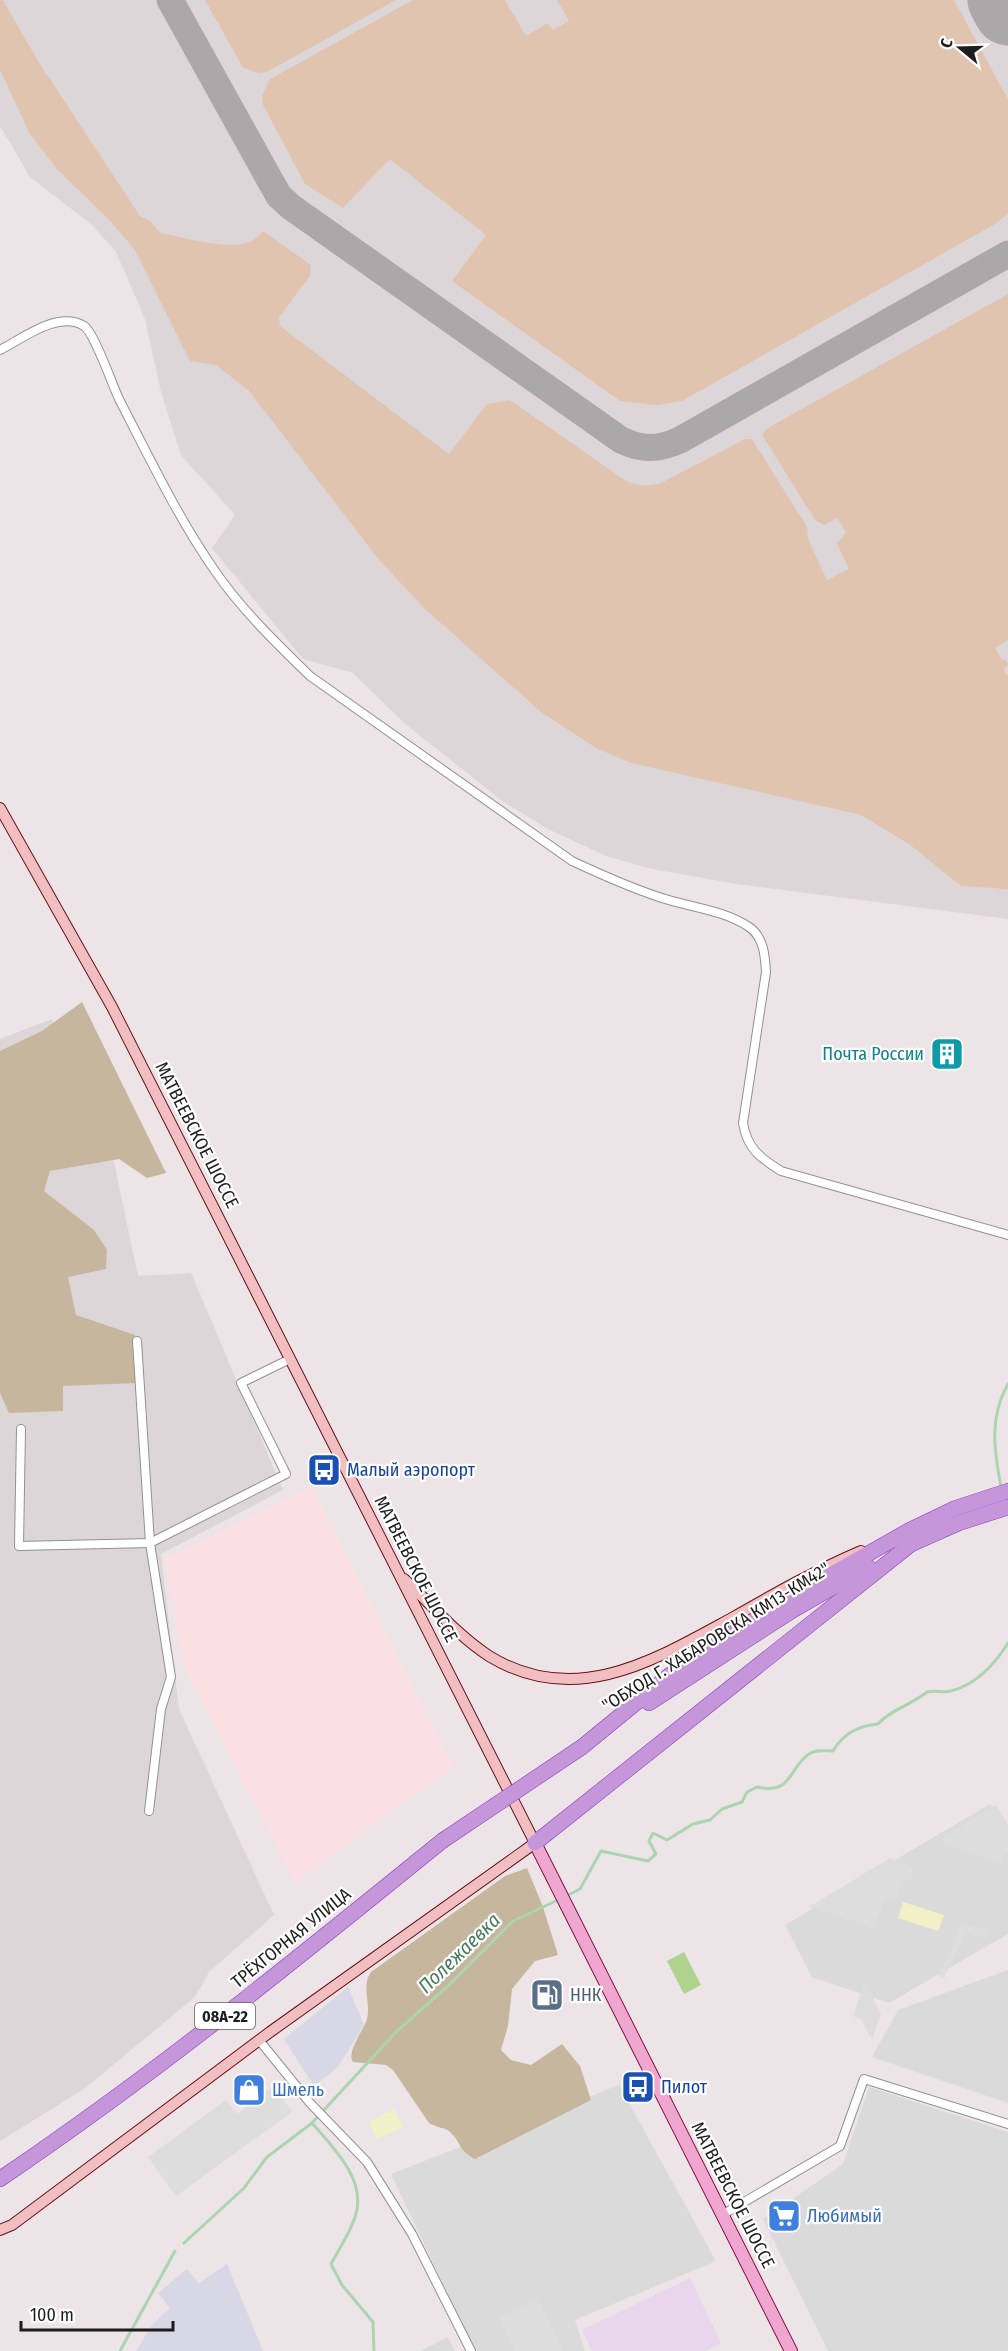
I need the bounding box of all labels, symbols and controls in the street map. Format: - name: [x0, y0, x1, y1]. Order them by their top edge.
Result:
- north arrow: [930, 18, 990, 78]
- text: С: [936, 36, 957, 50]
- building icon: Почта России: [929, 1036, 965, 1072]
- place label: Почта России: [822, 1043, 924, 1065]
- street label: МАТВЕЕВСКОЕ ШОССЕ: [151, 1058, 243, 1212]
- bus stop icon: Малый аэропорт: [306, 1452, 342, 1488]
- place label: Малый аэропорт: [347, 1459, 476, 1481]
- street label: МАТВЕЕВСКОЕ ШОССЕ: [370, 1492, 462, 1646]
- street label: "ОБХОД Г. ХАБАРОВСКА КМ13-КМ42": [598, 1558, 834, 1716]
- street label: ТРЁХГОРНАЯ УЛИЦА: [227, 1883, 356, 1993]
- water label: Полежаевка: [413, 1908, 505, 1998]
- fuel station icon: ННК: [529, 1977, 565, 2013]
- place label: ННК: [570, 1984, 602, 2006]
- road number: 08А-22: [195, 2003, 255, 2029]
- bus stop icon: Пилот: [620, 2069, 656, 2105]
- shop icon: Шмель: [231, 2072, 267, 2108]
- place label: Пилот: [661, 2076, 708, 2098]
- place label: Шмель: [272, 2079, 324, 2101]
- street label: МАТВЕЕВСКОЕ ШОССЕ: [687, 2118, 779, 2272]
- supermarket icon: Любимый: [766, 2198, 802, 2234]
- place label: Любимый: [807, 2205, 882, 2227]
- scale bar: [21, 2294, 172, 2332]
- text: 100 m: [30, 2304, 74, 2326]

